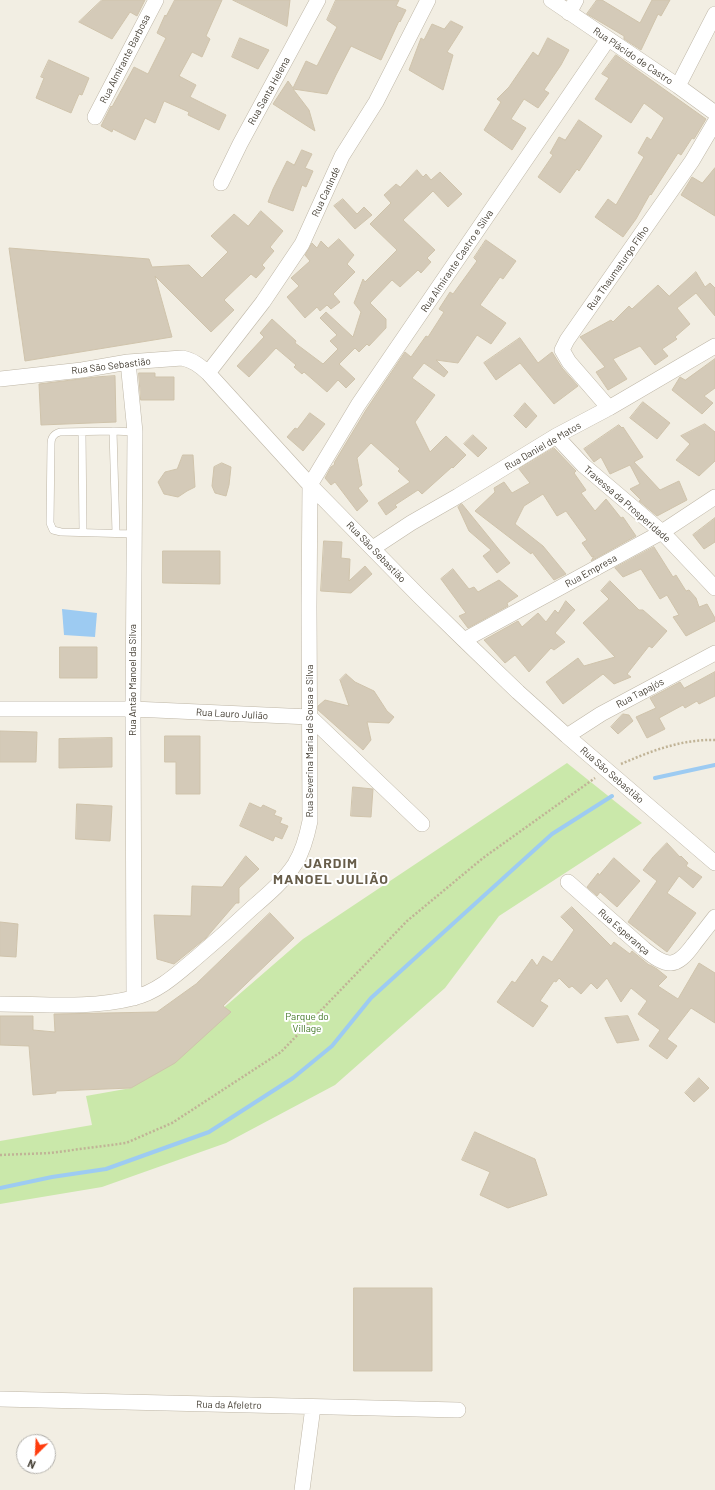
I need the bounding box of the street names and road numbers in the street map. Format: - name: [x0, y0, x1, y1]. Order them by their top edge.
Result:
- street label: Rua Almirante Barbosa: [97, 12, 153, 106]
- street label: Rua Plácido de Castro: [591, 25, 675, 87]
- street label: Rua Santa Helena: [245, 55, 293, 127]
- street label: Rua Canindé: [309, 165, 343, 219]
- street label: Rua Almirante Castro e Silva: [418, 207, 496, 315]
- street label: Rua Thaumaturgo Filho: [584, 224, 652, 312]
- street label: Rua São Sebastião: [71, 355, 151, 377]
- street label: Rua Daniel de Matos: [503, 419, 583, 473]
- street label: Travessa da Prosperidade: [581, 463, 673, 545]
- street label: Rua São Sebastião: [344, 519, 408, 585]
- street label: Rua Empresa: [563, 552, 619, 590]
- street label: Rua Antão Manoel da Silva: [127, 624, 139, 736]
- street label: Rua Severina Maria de Sousa e Silva: [304, 665, 316, 817]
- street label: Rua Tapajós: [614, 675, 666, 711]
- street label: Rua Lauro Julião: [196, 706, 268, 722]
- street label: Rua São Sebastião: [578, 744, 646, 806]
- street label: Rua Esperança: [596, 906, 652, 958]
- street label: Rua da Afeletro: [196, 1398, 262, 1412]

